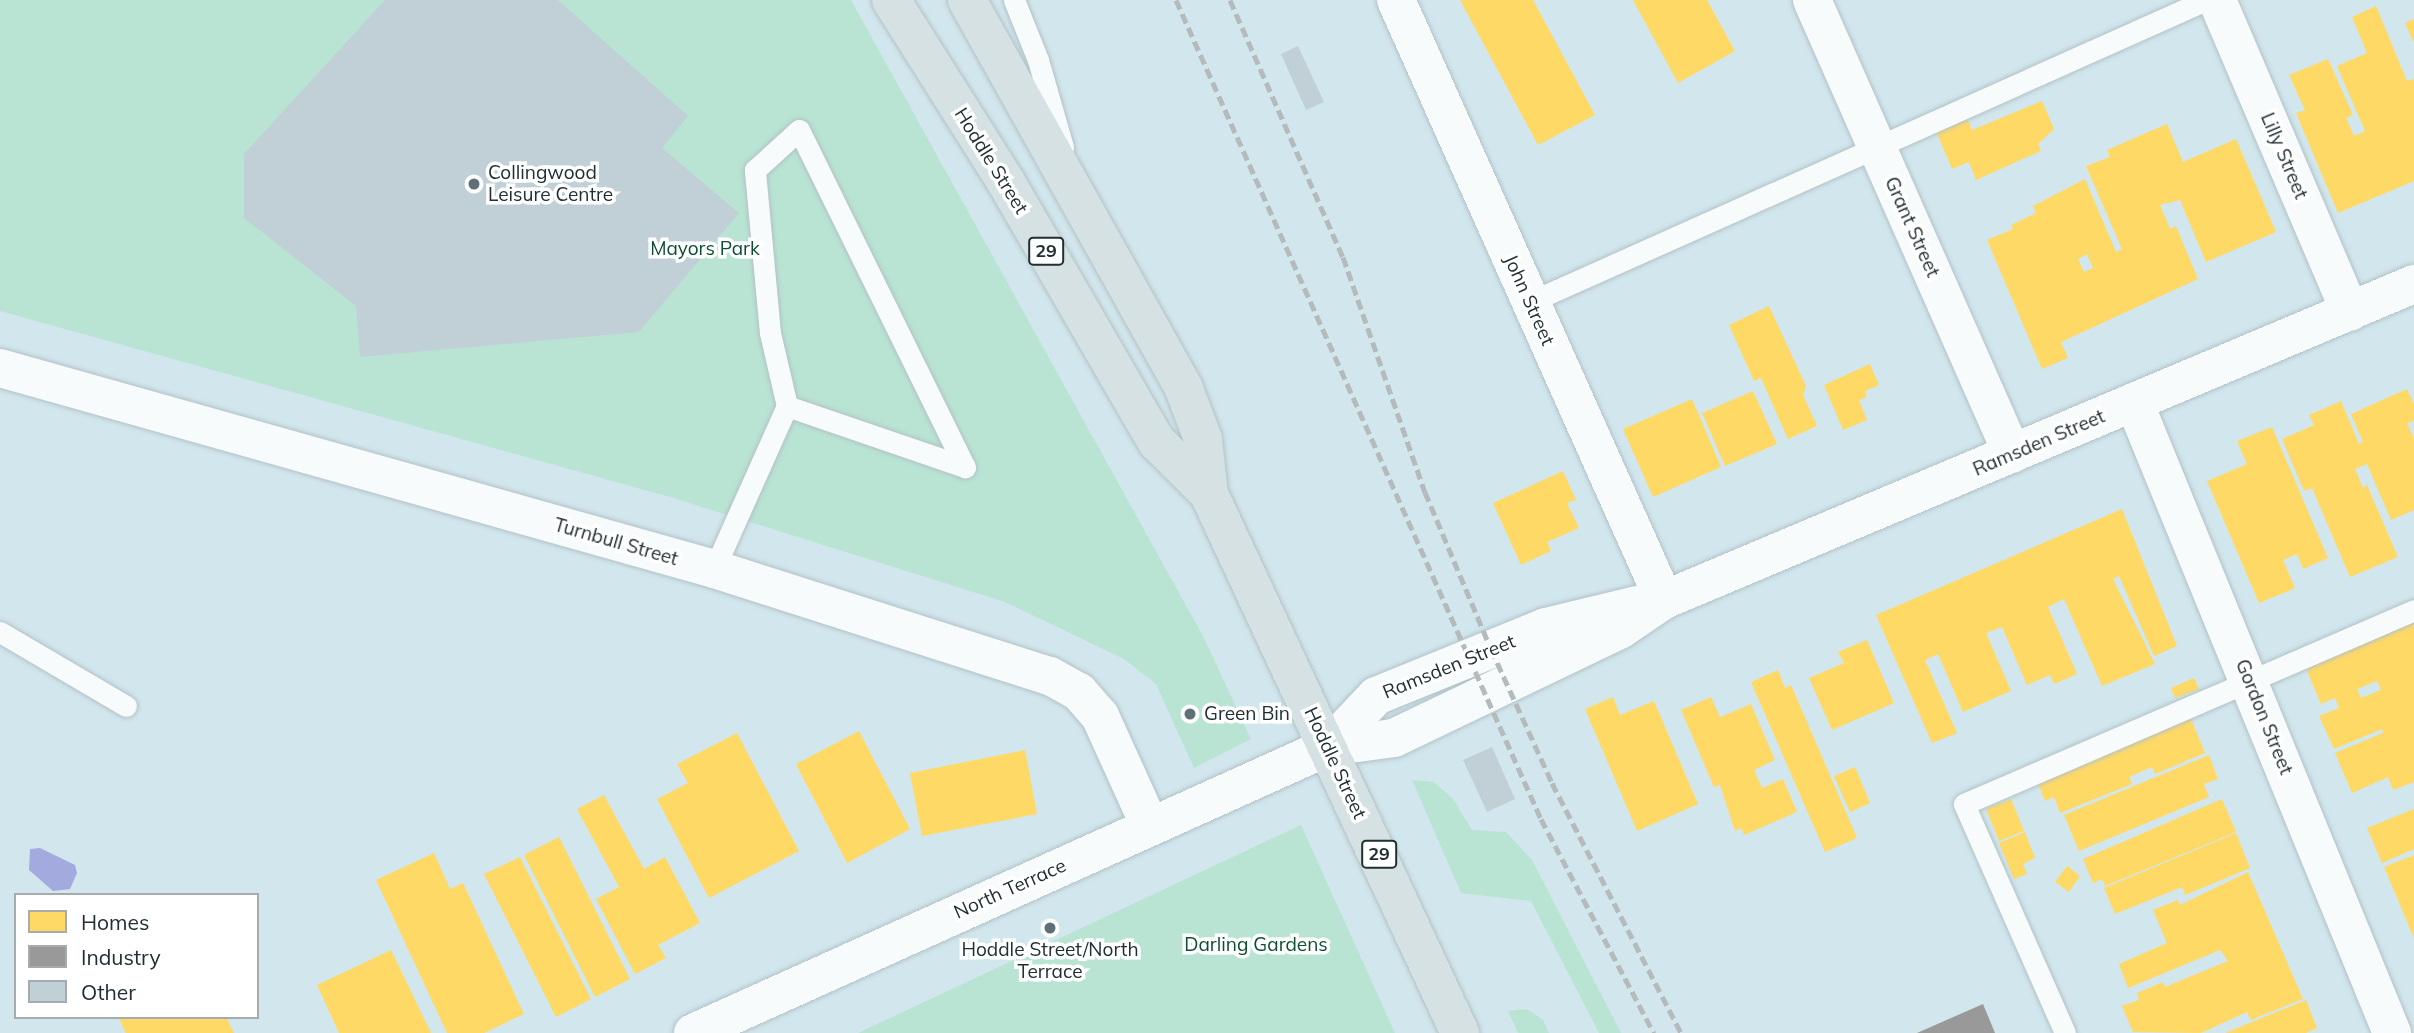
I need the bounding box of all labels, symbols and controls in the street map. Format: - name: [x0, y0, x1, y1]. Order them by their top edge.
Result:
- street label: Hoddle Street: [949, 104, 1033, 218]
- street label: Lilly Street: [2256, 109, 2312, 203]
- place label: Collingwood Leisure Centre: [488, 162, 613, 206]
- street label: Grant Street: [1880, 173, 1944, 281]
- marker: Collingwood Leisure Centre: [466, 176, 482, 192]
- road number: 29: [1027, 236, 1065, 265]
- park label: Mayors Park: [650, 238, 760, 260]
- street label: John Street: [1499, 251, 1559, 349]
- street label: Ramsden Street: [1970, 405, 2108, 481]
- street label: Turnbull Street: [551, 513, 681, 571]
- street label: Ramsden Street: [1379, 630, 1519, 704]
- street label: Gordon Street: [2231, 656, 2297, 778]
- place label: Green Bin: [1204, 703, 1290, 725]
- street label: Hoddle Street: [1299, 704, 1371, 822]
- marker: Green Bin: [1182, 706, 1198, 722]
- road number: 29: [1360, 840, 1398, 868]
- street label: North Terrace: [950, 854, 1070, 924]
- legend: [14, 893, 259, 1019]
- text: Homes: [81, 909, 149, 935]
- marker: Hoddle Street/North Terrace: [1042, 920, 1058, 936]
- park label: Darling Gardens: [1184, 934, 1328, 956]
- place label: Hoddle Street/North Terrace: [961, 939, 1139, 983]
- text: Industry: [81, 944, 161, 970]
- text: Other: [81, 979, 136, 1005]

